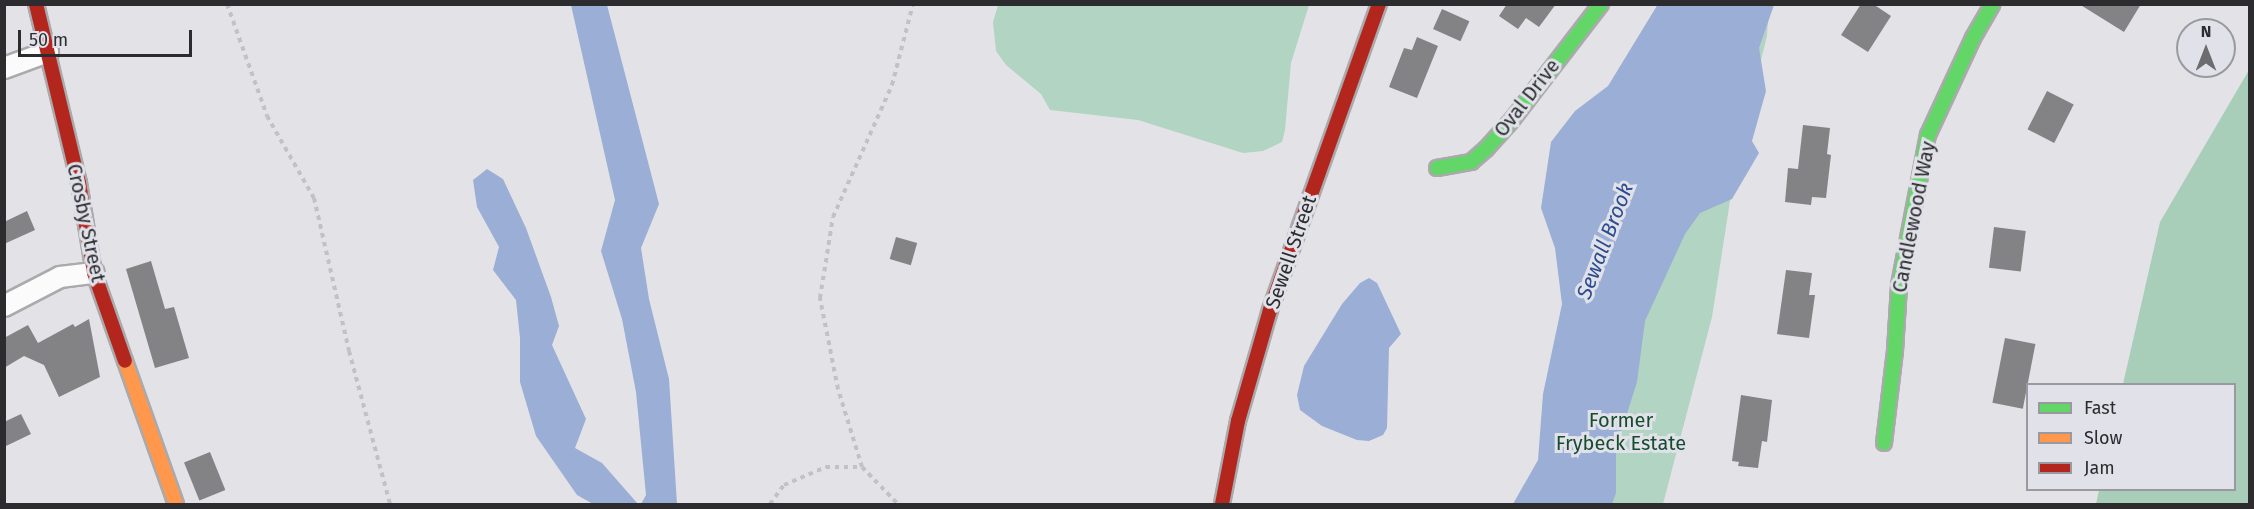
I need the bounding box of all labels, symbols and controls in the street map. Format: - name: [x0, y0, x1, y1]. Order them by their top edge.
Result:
- scale bar: [21, 18, 195, 56]
- north arrow: [2176, 18, 2236, 78]
- text: N: [2201, 22, 2211, 41]
- text: 50 m: [29, 29, 68, 51]
- street label: Oval Drive: [1489, 54, 1565, 142]
- street label: Candlewood Way: [1888, 139, 1940, 295]
- street label: Crosby Street: [62, 162, 110, 284]
- water label: Sewall Brook: [1571, 179, 1639, 303]
- street label: Sewell Street: [1260, 192, 1322, 312]
- legend: [2026, 383, 2236, 491]
- text: Fast: [2084, 397, 2116, 419]
- park label: Former Frybeck Estate: [1556, 408, 1686, 455]
- text: Slow: [2084, 427, 2122, 449]
- text: Jam: [2084, 457, 2115, 479]

